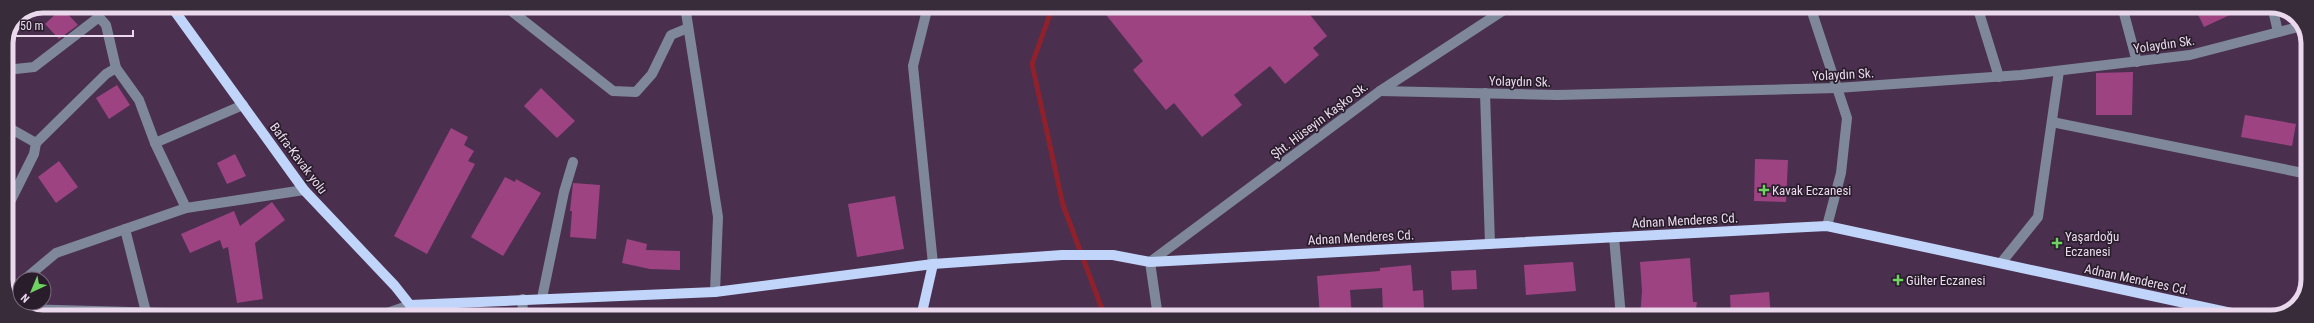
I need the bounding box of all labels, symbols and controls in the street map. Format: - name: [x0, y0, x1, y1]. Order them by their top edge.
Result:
- scale bar: [14, 12, 133, 38]
- text: 50 m: [20, 19, 44, 33]
- street label: Yolaydın Sk.: [2132, 33, 2196, 56]
- street label: Yolaydın Sk.: [1812, 65, 1874, 84]
- street label: Yolaydın Sk.: [1489, 73, 1551, 90]
- street label: Şht. Hüseyin Kaşko Sk.: [1268, 79, 1371, 162]
- street label: Bafra-Kavak yolu: [267, 120, 330, 197]
- place label: Kavak Eczanesi: [1772, 183, 1851, 198]
- marker: Kavak Eczanesi: [1759, 185, 1769, 195]
- street label: Adnan Menderes Cd.: [1631, 210, 1739, 231]
- street label: Adnan Menderes Cd.: [1307, 227, 1415, 248]
- place label: Yaşardoğu Eczanesi: [2065, 229, 2119, 259]
- marker: Yaşardoğu Eczanesi: [2052, 238, 2062, 248]
- street label: Adnan Menderes Cd.: [2083, 261, 2191, 298]
- north arrow: [12, 271, 52, 311]
- place label: Gülter Eczanesi: [1906, 273, 1985, 288]
- marker: Gülter Eczanesi: [1893, 275, 1903, 285]
- text: N: [18, 291, 32, 305]

